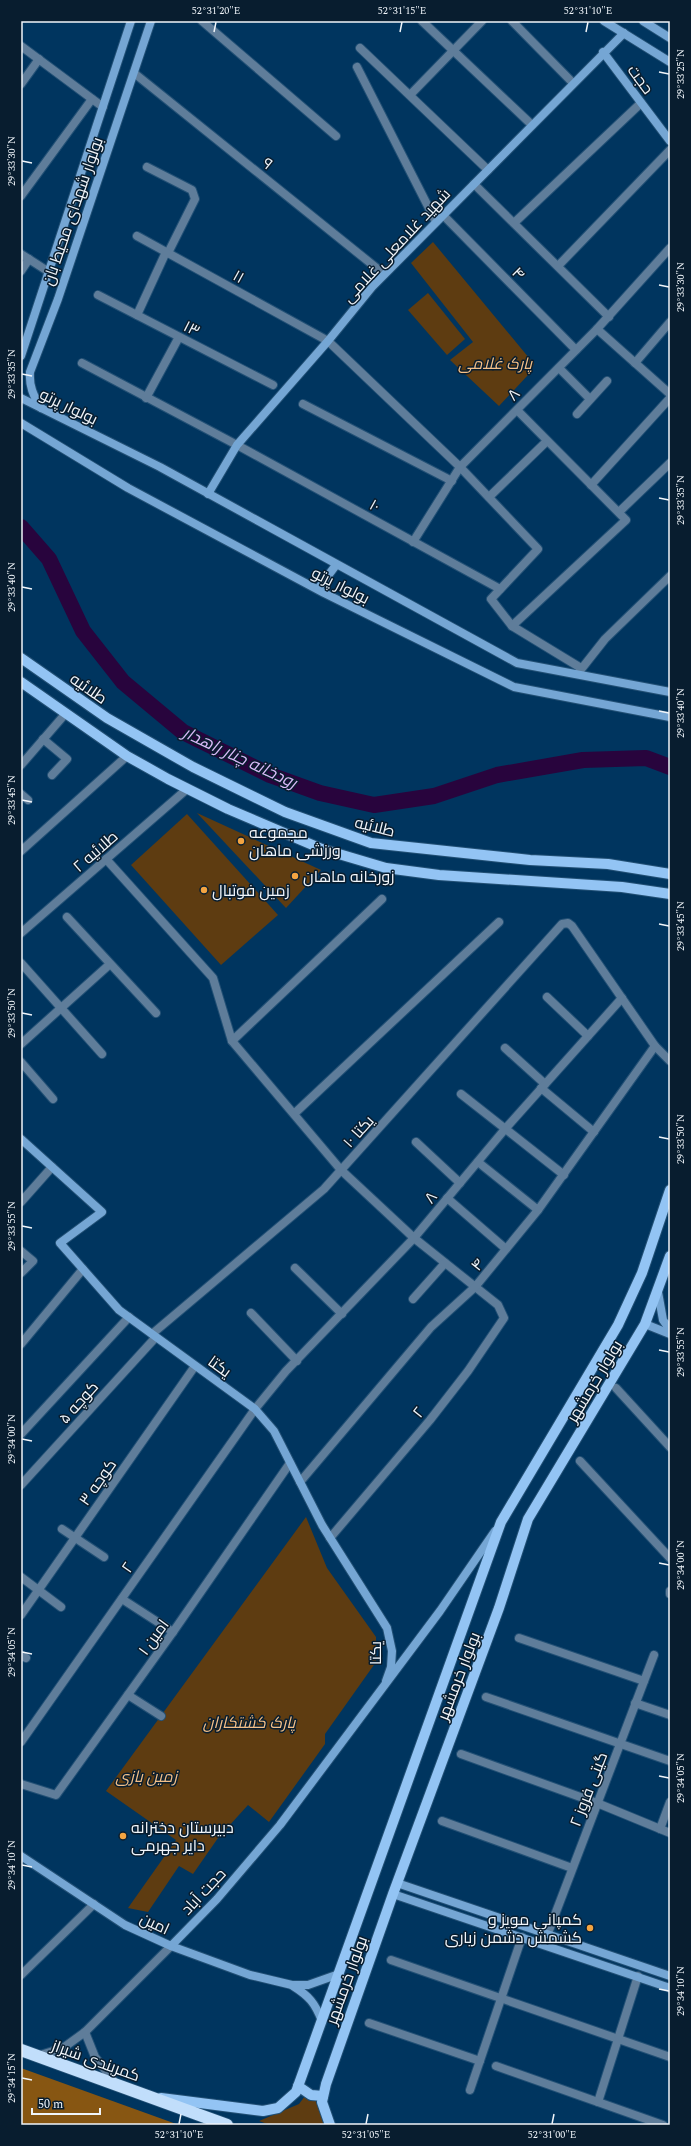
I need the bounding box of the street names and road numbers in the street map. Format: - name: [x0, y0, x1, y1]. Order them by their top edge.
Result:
- street label: حجت: [621, 60, 659, 99]
- street label: بولوار شهدای محیط بان: [36, 134, 110, 289]
- street label: ۹: [257, 152, 278, 176]
- street label: شهید غلامعلی غلامی: [337, 183, 456, 309]
- street label: ۴: [506, 261, 531, 286]
- street label: ۱۱: [228, 264, 249, 290]
- street label: ۱۳: [179, 315, 204, 343]
- street label: بولوار پرتو: [35, 382, 102, 431]
- street label: ۸: [502, 383, 526, 407]
- street label: ۱۰: [365, 493, 384, 519]
- street label: بولوار پرتو: [307, 561, 374, 611]
- street label: طلائیه: [65, 667, 112, 710]
- street label: طلائیه: [352, 810, 397, 844]
- street label: طلائیه ۲: [68, 825, 124, 878]
- street label: ۱۰ یکتا: [337, 1109, 381, 1154]
- street label: ۸: [418, 1186, 443, 1209]
- street label: ۴: [465, 1253, 490, 1276]
- street label: بولوار خرمشهر: [560, 1336, 629, 1428]
- street label: یکتا: [203, 1350, 237, 1384]
- street label: کوچه ۵: [53, 1376, 104, 1429]
- street label: ۲: [407, 1402, 431, 1423]
- street label: کوچه ۳: [73, 1454, 123, 1511]
- street label: ۲: [116, 1557, 140, 1578]
- street label: امین ۱: [133, 1615, 175, 1661]
- street label: بولوار خرمشهر: [431, 1629, 487, 1725]
- street label: یکتا: [364, 1640, 388, 1665]
- street label: گیتی فروز ۲: [564, 1749, 614, 1830]
- street label: حجت آباد: [176, 1863, 232, 1921]
- street label: امین: [136, 1907, 173, 1941]
- street label: بولوار خرمشهر: [319, 1933, 374, 2029]
- street label: کمربندی شیراز: [47, 2033, 143, 2088]

